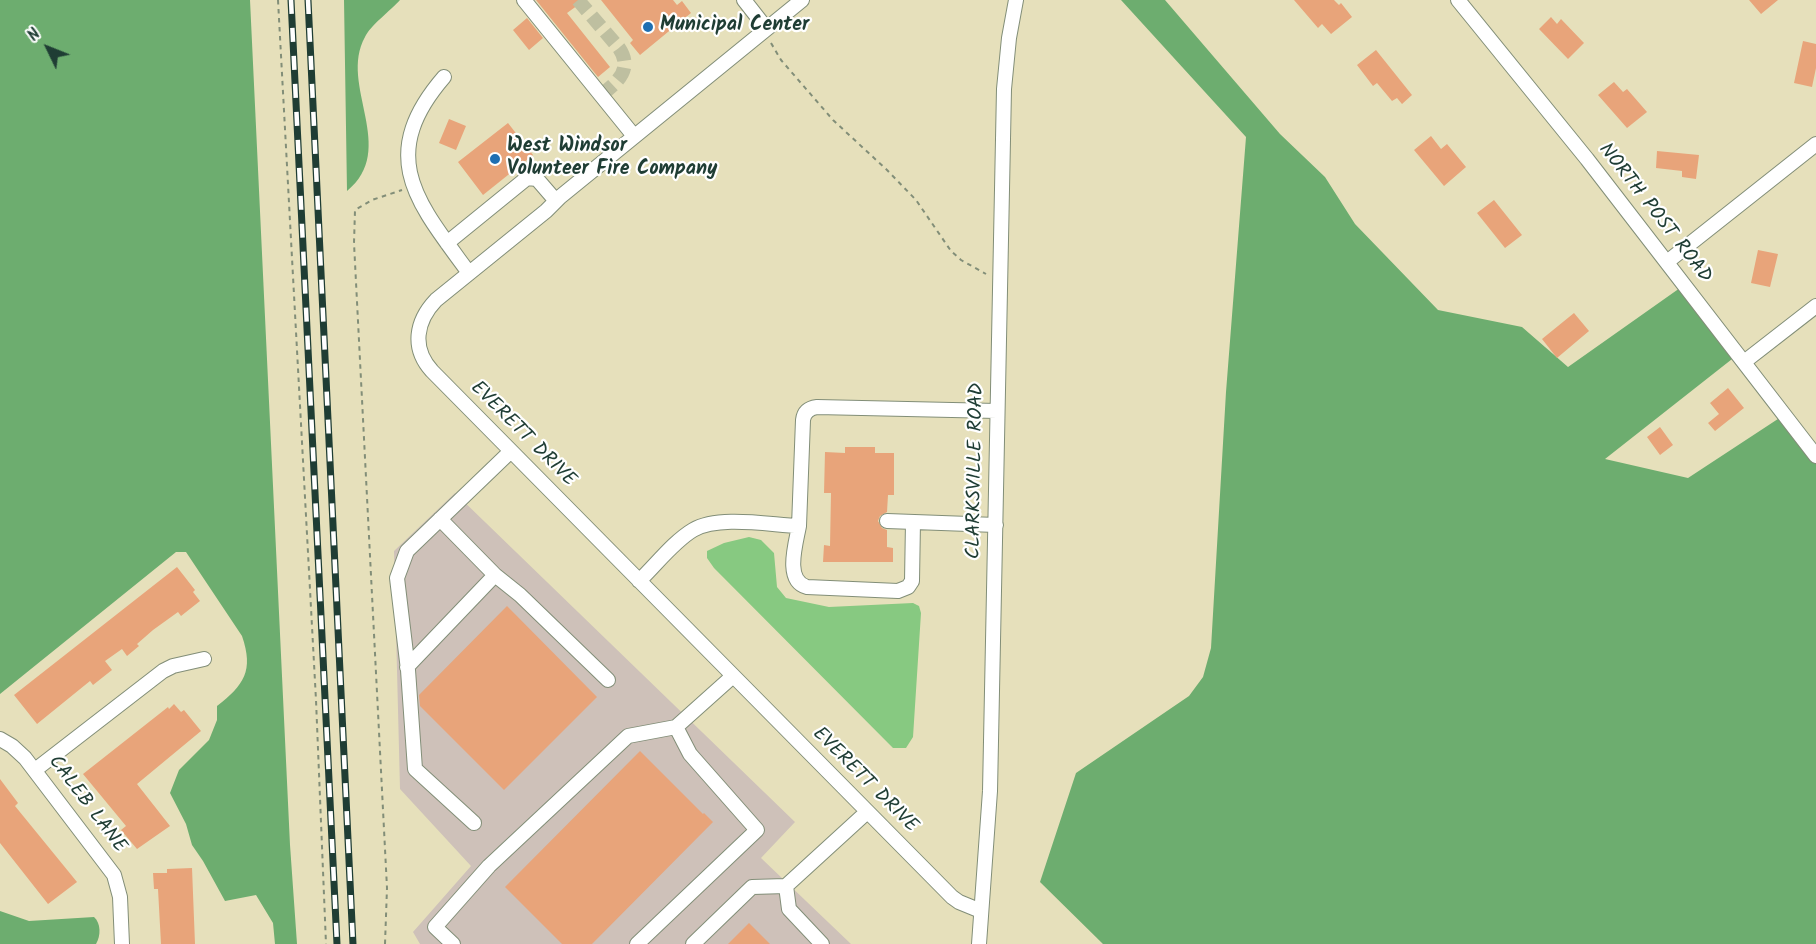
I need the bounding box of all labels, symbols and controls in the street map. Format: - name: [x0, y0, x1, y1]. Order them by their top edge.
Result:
- place label: Municipal Center: [660, 15, 809, 39]
- north arrow: [18, 18, 78, 78]
- marker: Municipal Center: [641, 20, 655, 34]
- text: N: [22, 23, 47, 48]
- place label: West Windsor Volunteer Fire Company: [507, 136, 717, 183]
- street label: NORTH POST ROAD: [1592, 139, 1716, 289]
- marker: West Windsor Volunteer Fire Company: [488, 152, 502, 166]
- street label: EVERETT DRIVE: [464, 377, 580, 493]
- street label: CLARKSVILLE ROAD: [963, 383, 991, 559]
- street label: EVERETT DRIVE: [806, 723, 922, 839]
- street label: CALEB LANE: [42, 752, 130, 858]

